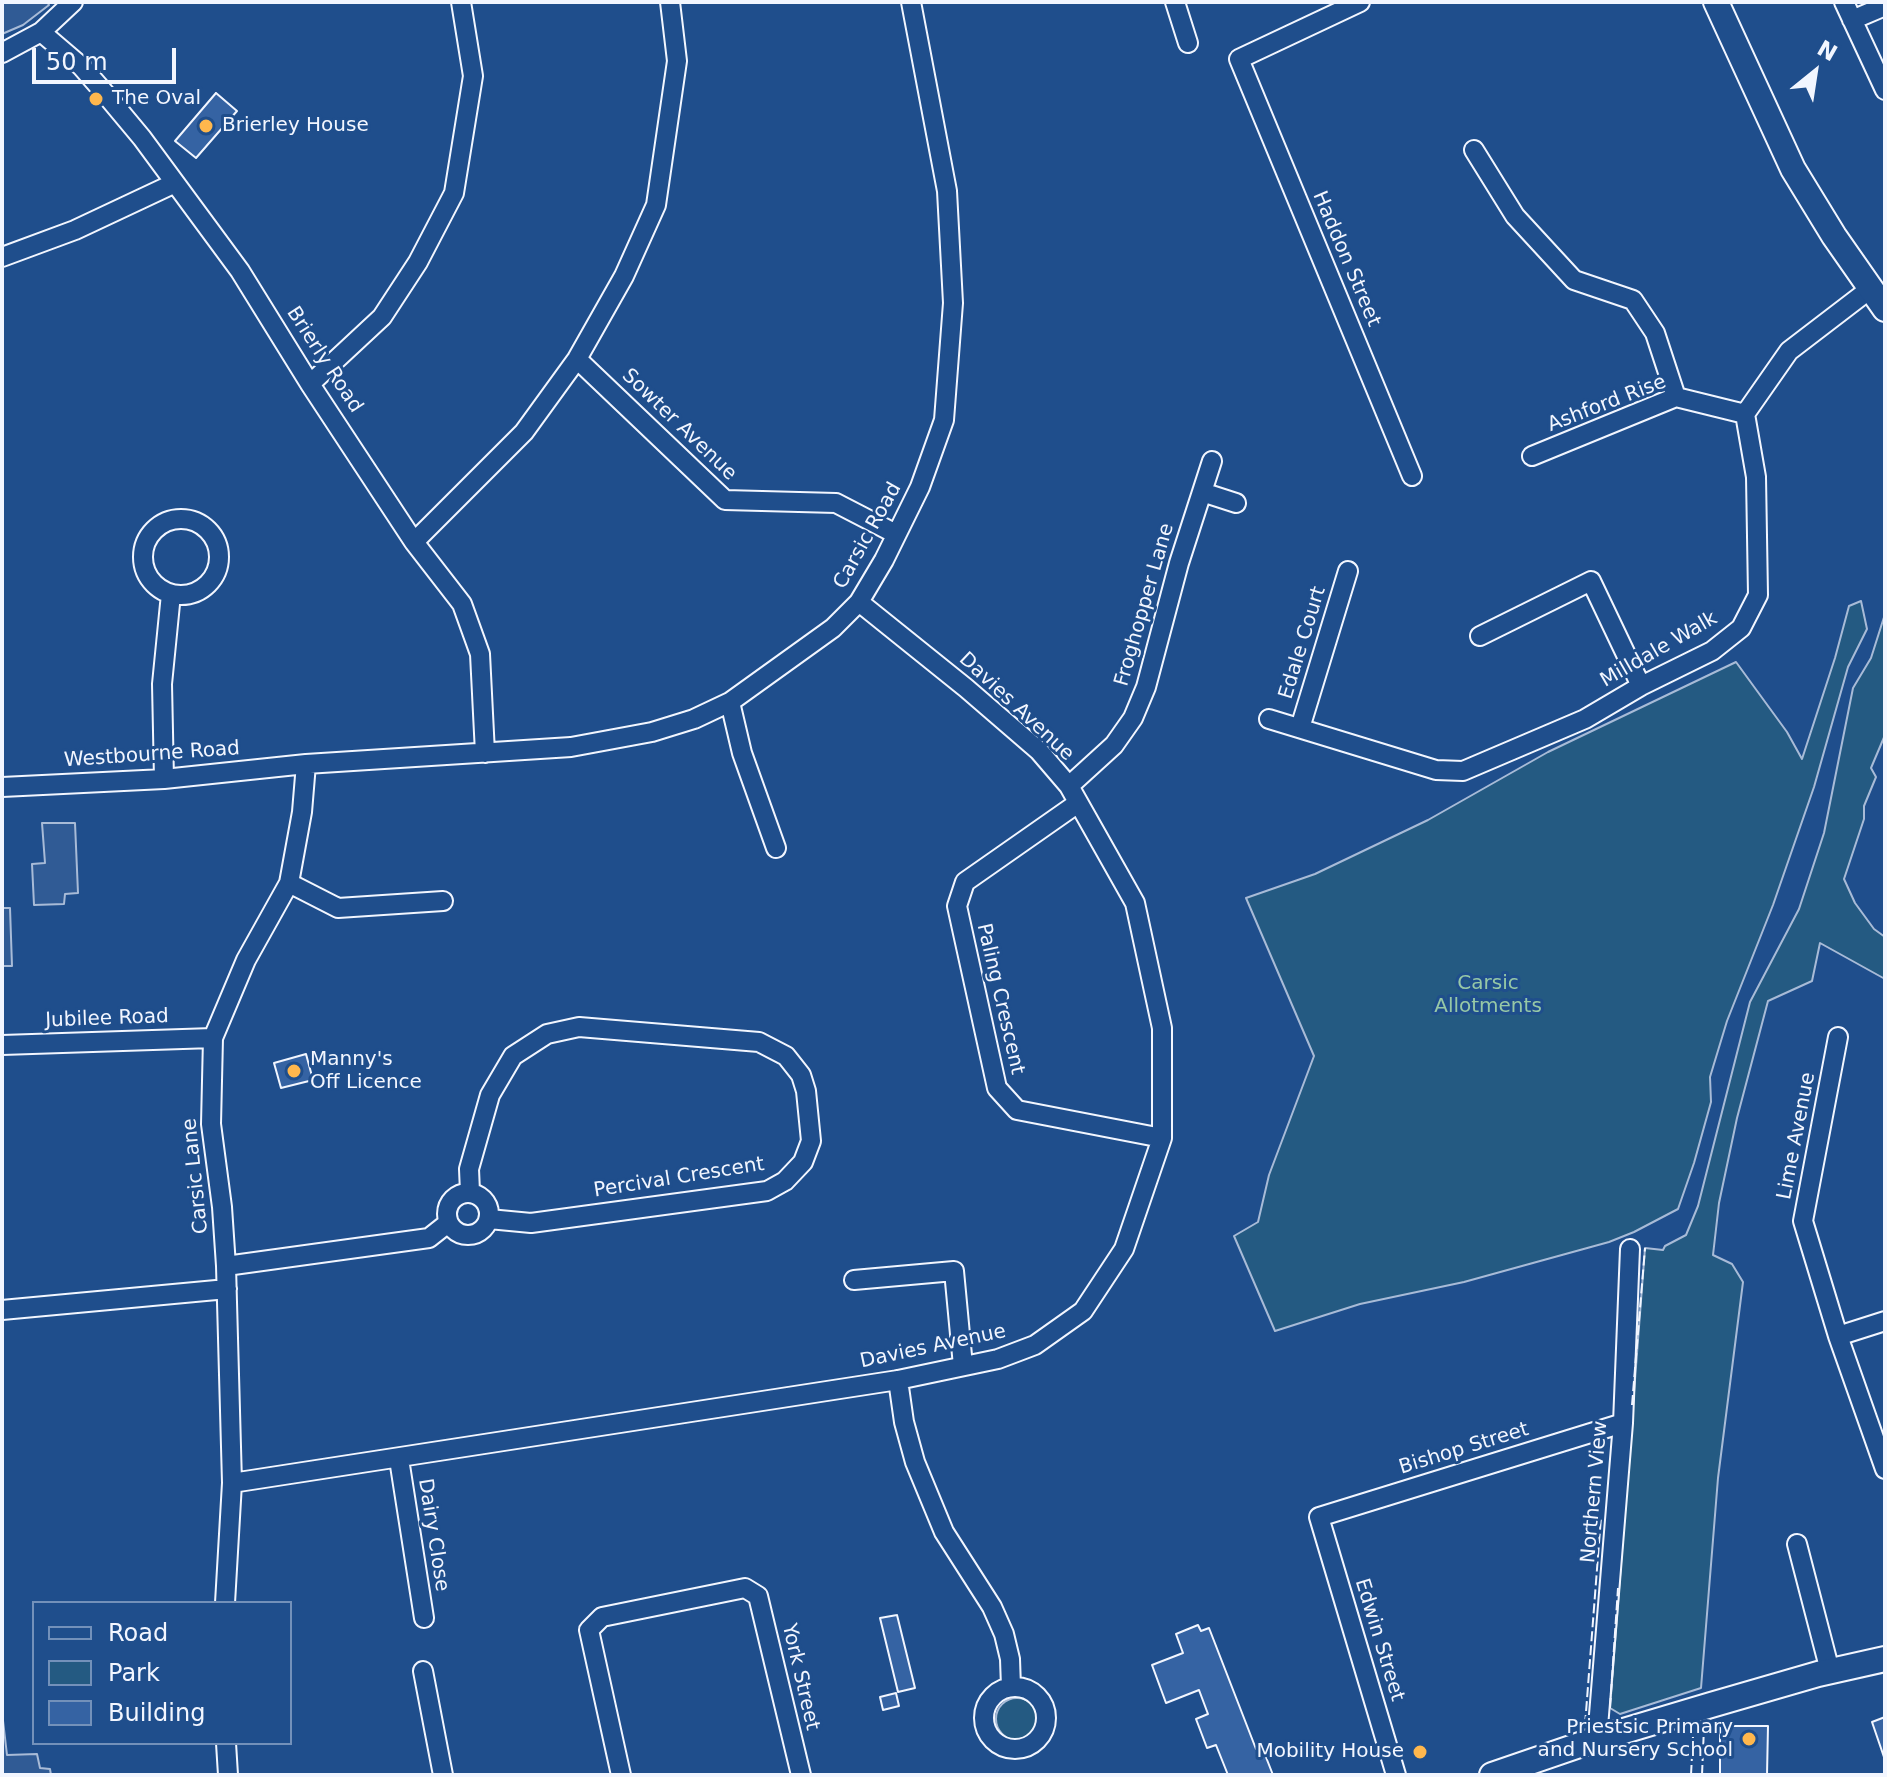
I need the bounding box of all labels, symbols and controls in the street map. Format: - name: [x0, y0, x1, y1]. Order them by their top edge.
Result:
- scale bar: [36, 32, 180, 82]
- north arrow: [1775, 32, 1855, 112]
- text: N: [1813, 35, 1841, 66]
- text: 50 m: [46, 48, 108, 76]
- place label: The Oval: [112, 87, 201, 111]
- marker: The Oval: [87, 90, 105, 108]
- place label: Brierley House: [222, 114, 369, 138]
- marker: Brierley House: [197, 117, 215, 135]
- street label: Haddon Street: [1307, 188, 1385, 330]
- street label: Brierly Road: [281, 302, 367, 418]
- street label: Sowter Avenue: [617, 364, 741, 486]
- street label: Ashford Rise: [1544, 370, 1670, 438]
- street label: Carsic Road: [829, 479, 907, 593]
- street label: Froghopper Lane: [1110, 521, 1180, 689]
- street label: Edale Court: [1274, 584, 1332, 702]
- street label: Milldale Walk: [1596, 607, 1722, 693]
- street label: Davies Avenue: [954, 648, 1078, 766]
- street label: Westbourne Road: [63, 737, 241, 773]
- street label: Paling Crescent: [971, 921, 1029, 1077]
- park label: Carsic Allotments: [1434, 972, 1542, 1019]
- street label: Jubilee Road: [45, 1005, 169, 1033]
- place label: Manny's Off Licence: [310, 1048, 422, 1095]
- marker: Manny's Off Licence: [285, 1062, 303, 1080]
- street label: Lime Avenue: [1773, 1070, 1821, 1202]
- street label: Carsic Lane: [178, 1117, 214, 1235]
- street label: Percival Crescent: [592, 1153, 766, 1203]
- street label: Davies Avenue: [858, 1320, 1008, 1374]
- street label: Bishop Street: [1396, 1418, 1532, 1480]
- street label: Northern View: [1577, 1420, 1613, 1564]
- street label: Dairy Close: [412, 1477, 454, 1593]
- street label: Edwin Street: [1349, 1576, 1409, 1704]
- legend: [32, 1601, 292, 1745]
- text: Road: [108, 1619, 168, 1647]
- street label: York Street: [776, 1621, 824, 1733]
- text: Park: [108, 1659, 160, 1687]
- text: Building: [108, 1699, 205, 1727]
- place label: Priestsic Primary and Nursery School: [1538, 1716, 1733, 1763]
- marker: Priestsic Primary and Nursery School: [1740, 1730, 1758, 1748]
- place label: Mobility House: [1256, 1740, 1404, 1764]
- marker: Mobility House: [1411, 1743, 1429, 1761]

